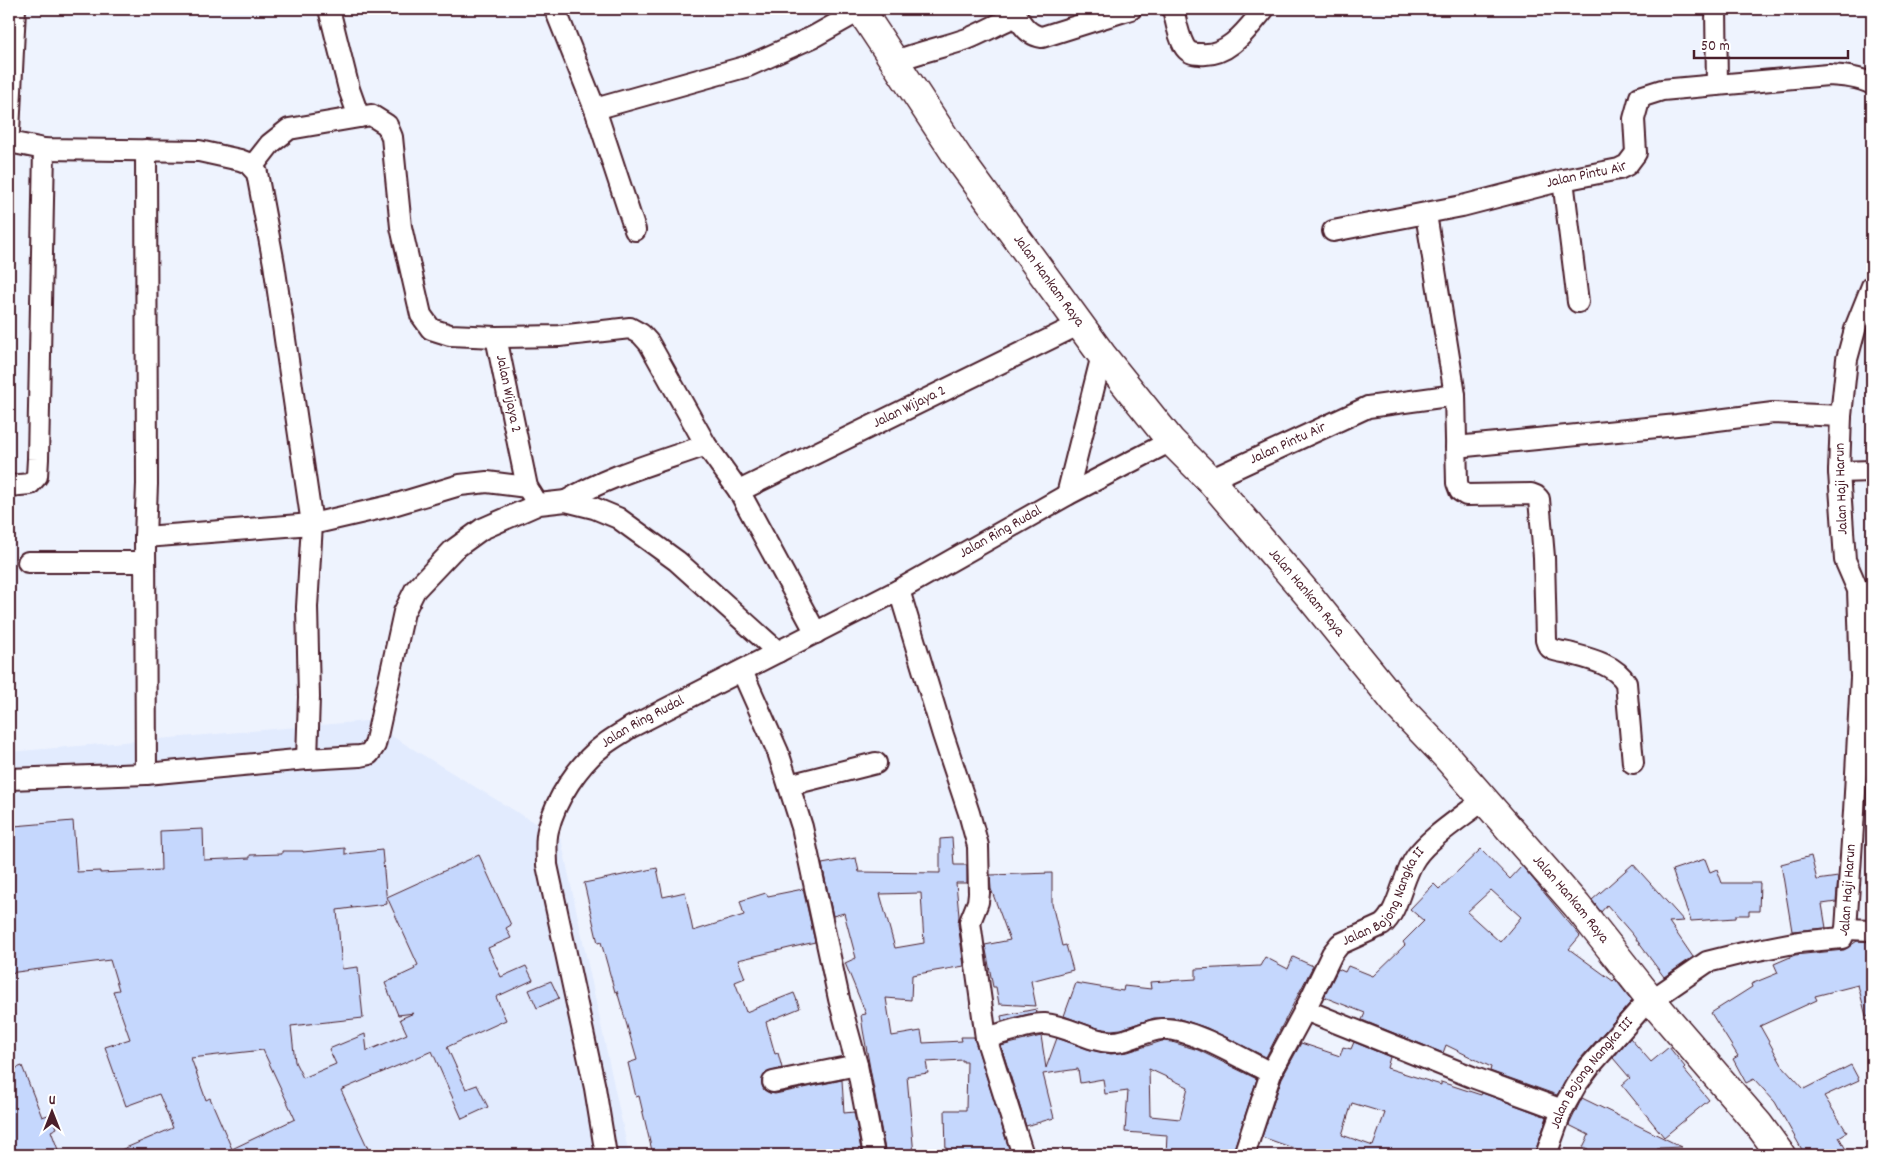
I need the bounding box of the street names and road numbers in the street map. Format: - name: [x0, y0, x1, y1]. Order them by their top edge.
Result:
- street label: Jalan Pintu Air: [1544, 155, 1632, 195]
- street label: Jalan Hankam Raya: [1007, 230, 1090, 333]
- street label: Jalan Wijaya 2: [489, 353, 527, 435]
- street label: Jalan Wijaya 2: [869, 380, 950, 435]
- street label: Jalan Pintu Air: [1246, 417, 1330, 471]
- street label: Jalan Haji Harun: [1829, 443, 1855, 535]
- street label: Jalan Ring Rudal: [955, 500, 1047, 565]
- street label: Jalan Hankam Raya: [1262, 544, 1350, 643]
- street label: Jalan Ring Rudal: [597, 690, 689, 754]
- street label: Jalan Bojong Nangka II: [1339, 842, 1431, 953]
- street label: Jalan Haji Harun: [1833, 843, 1863, 940]
- street label: Jalan Hankam Raya: [1527, 851, 1614, 949]
- street label: Jalan Bojong Nangka III: [1545, 1012, 1639, 1132]

